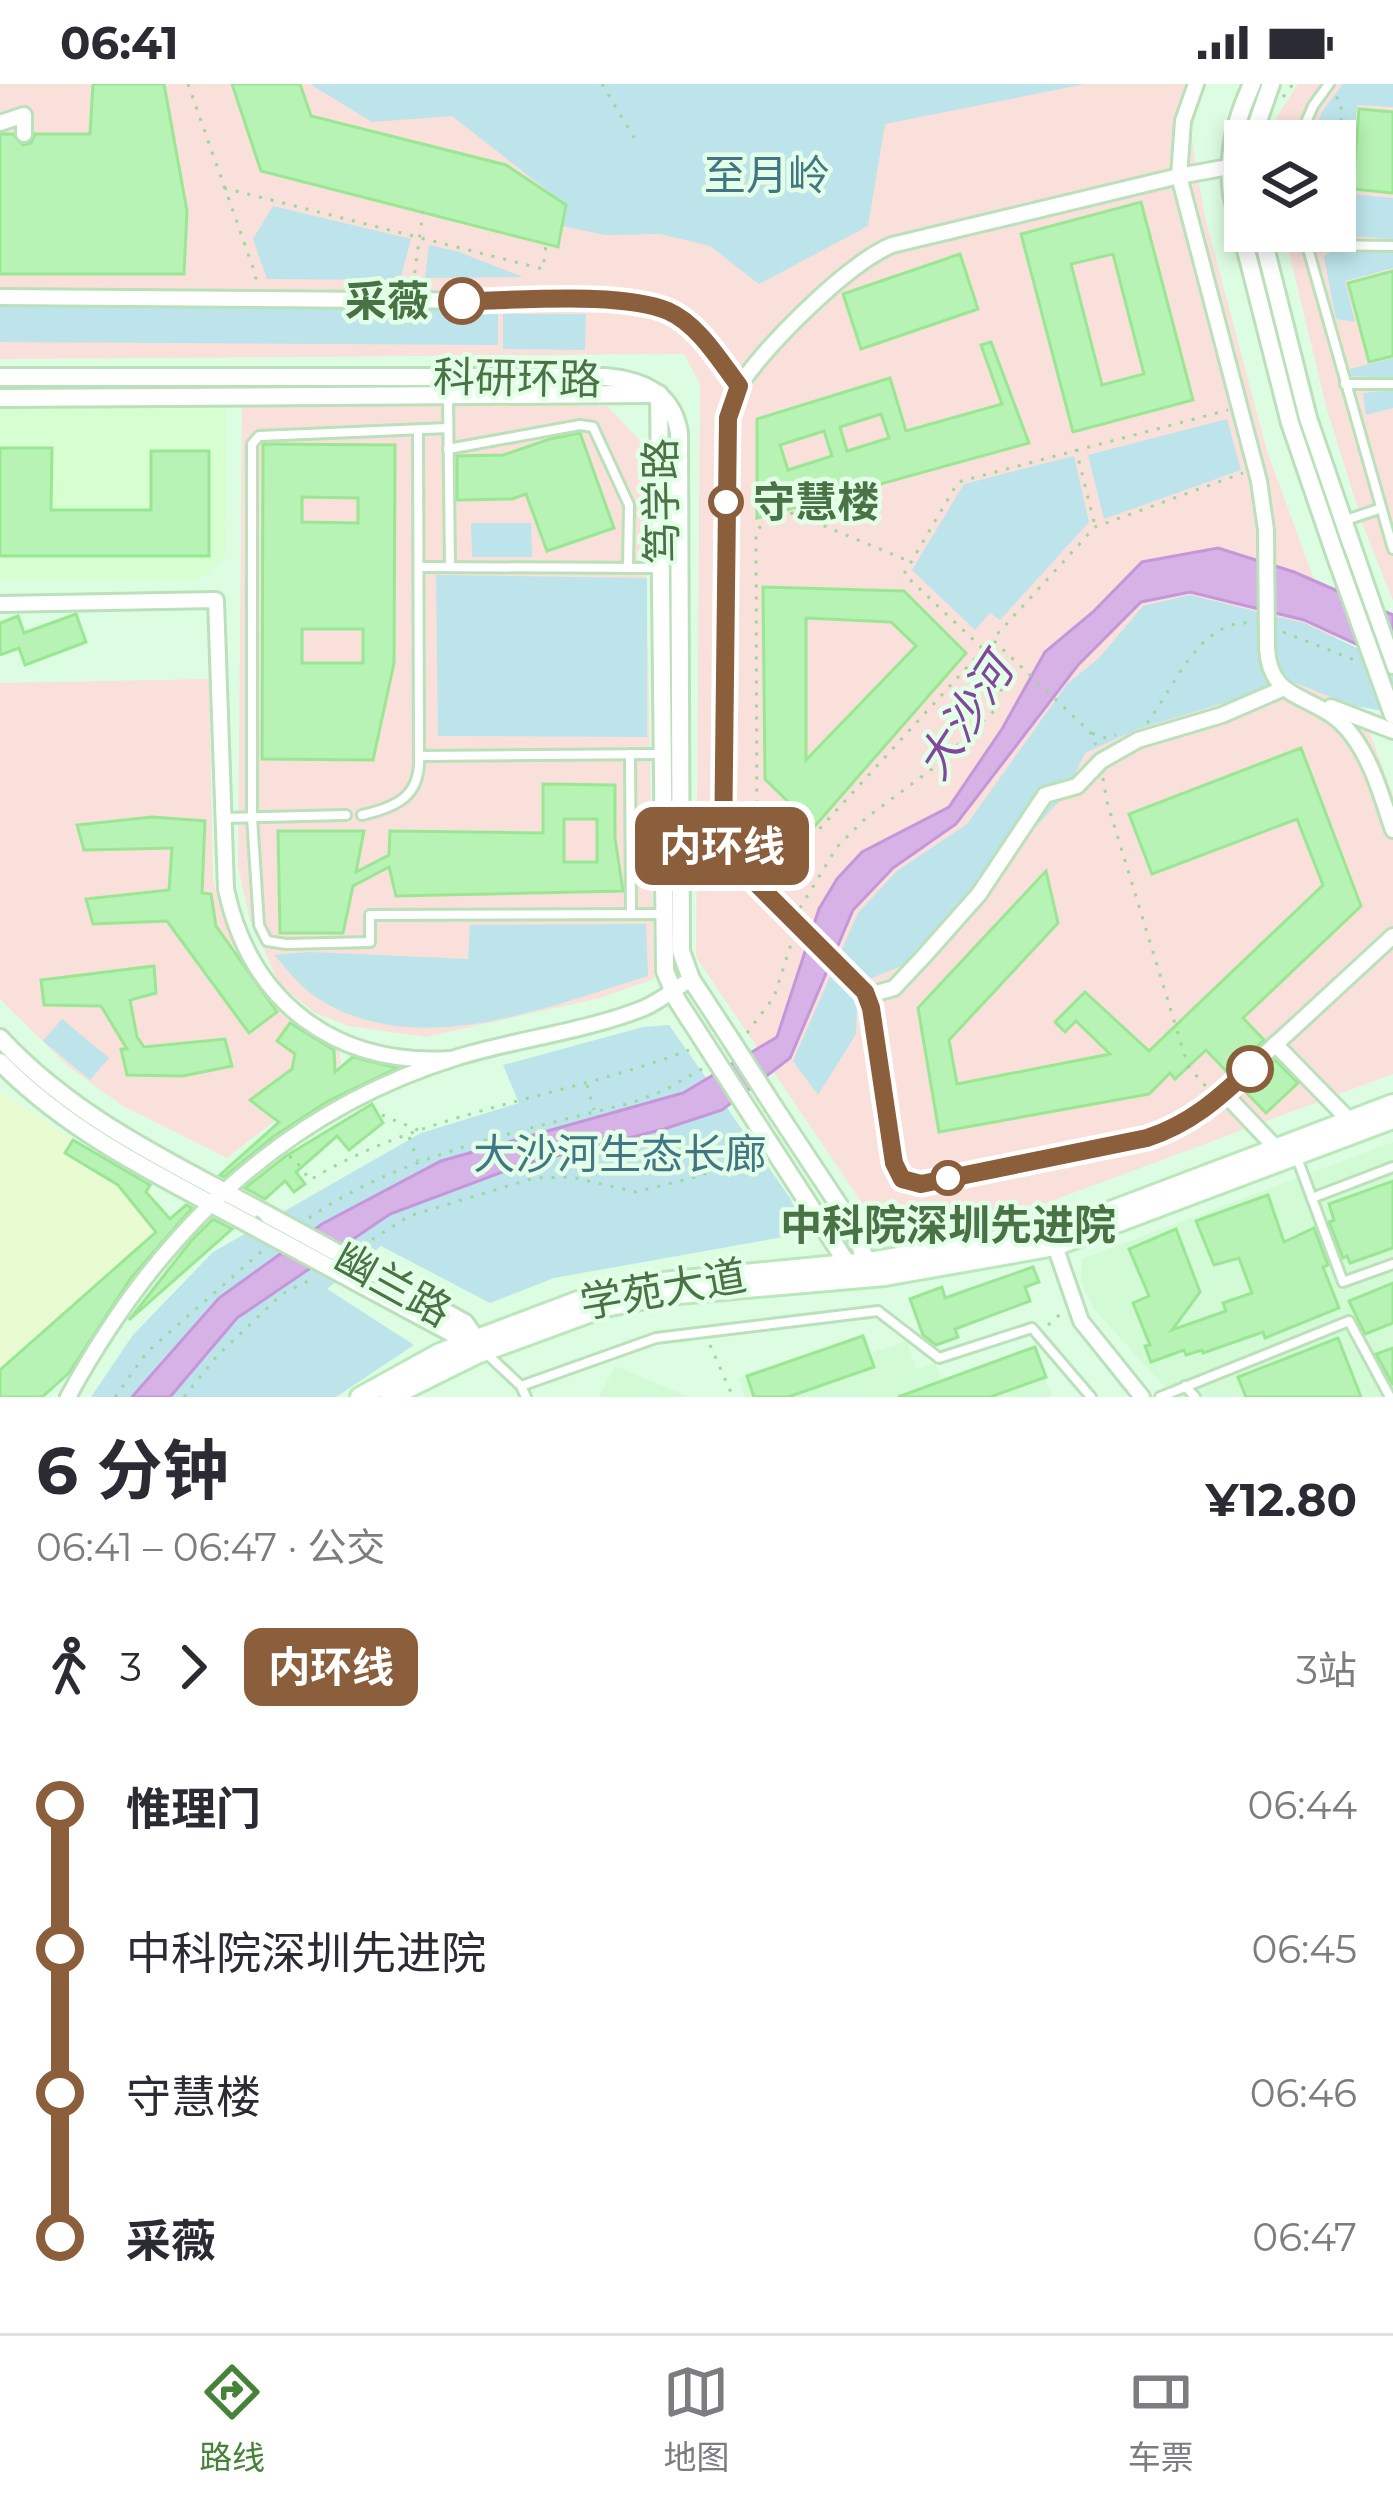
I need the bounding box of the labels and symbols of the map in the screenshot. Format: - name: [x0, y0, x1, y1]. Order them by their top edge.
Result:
- park label: 至月岭: [704, 149, 830, 201]
- place label: 采薇: [345, 275, 429, 327]
- marker: 采薇: [440, 279, 484, 323]
- street label: 科研环路: [433, 351, 601, 405]
- street label: 笃学路: [634, 438, 688, 564]
- place label: 守慧楼: [753, 476, 879, 528]
- marker: 守慧楼: [710, 486, 742, 518]
- water label: 大沙河: [904, 639, 1028, 789]
- line badge: 内环线: [653, 807, 791, 885]
- unlabelled marker: [1228, 1047, 1272, 1091]
- park label: 大沙河生态长廊: [473, 1128, 767, 1180]
- marker: 中科院深圳先进院: [932, 1162, 964, 1194]
- place label: 中科院深圳先进院: [780, 1199, 1116, 1251]
- street label: 幽兰路: [325, 1231, 461, 1337]
- street label: 学苑大道: [576, 1249, 750, 1329]

